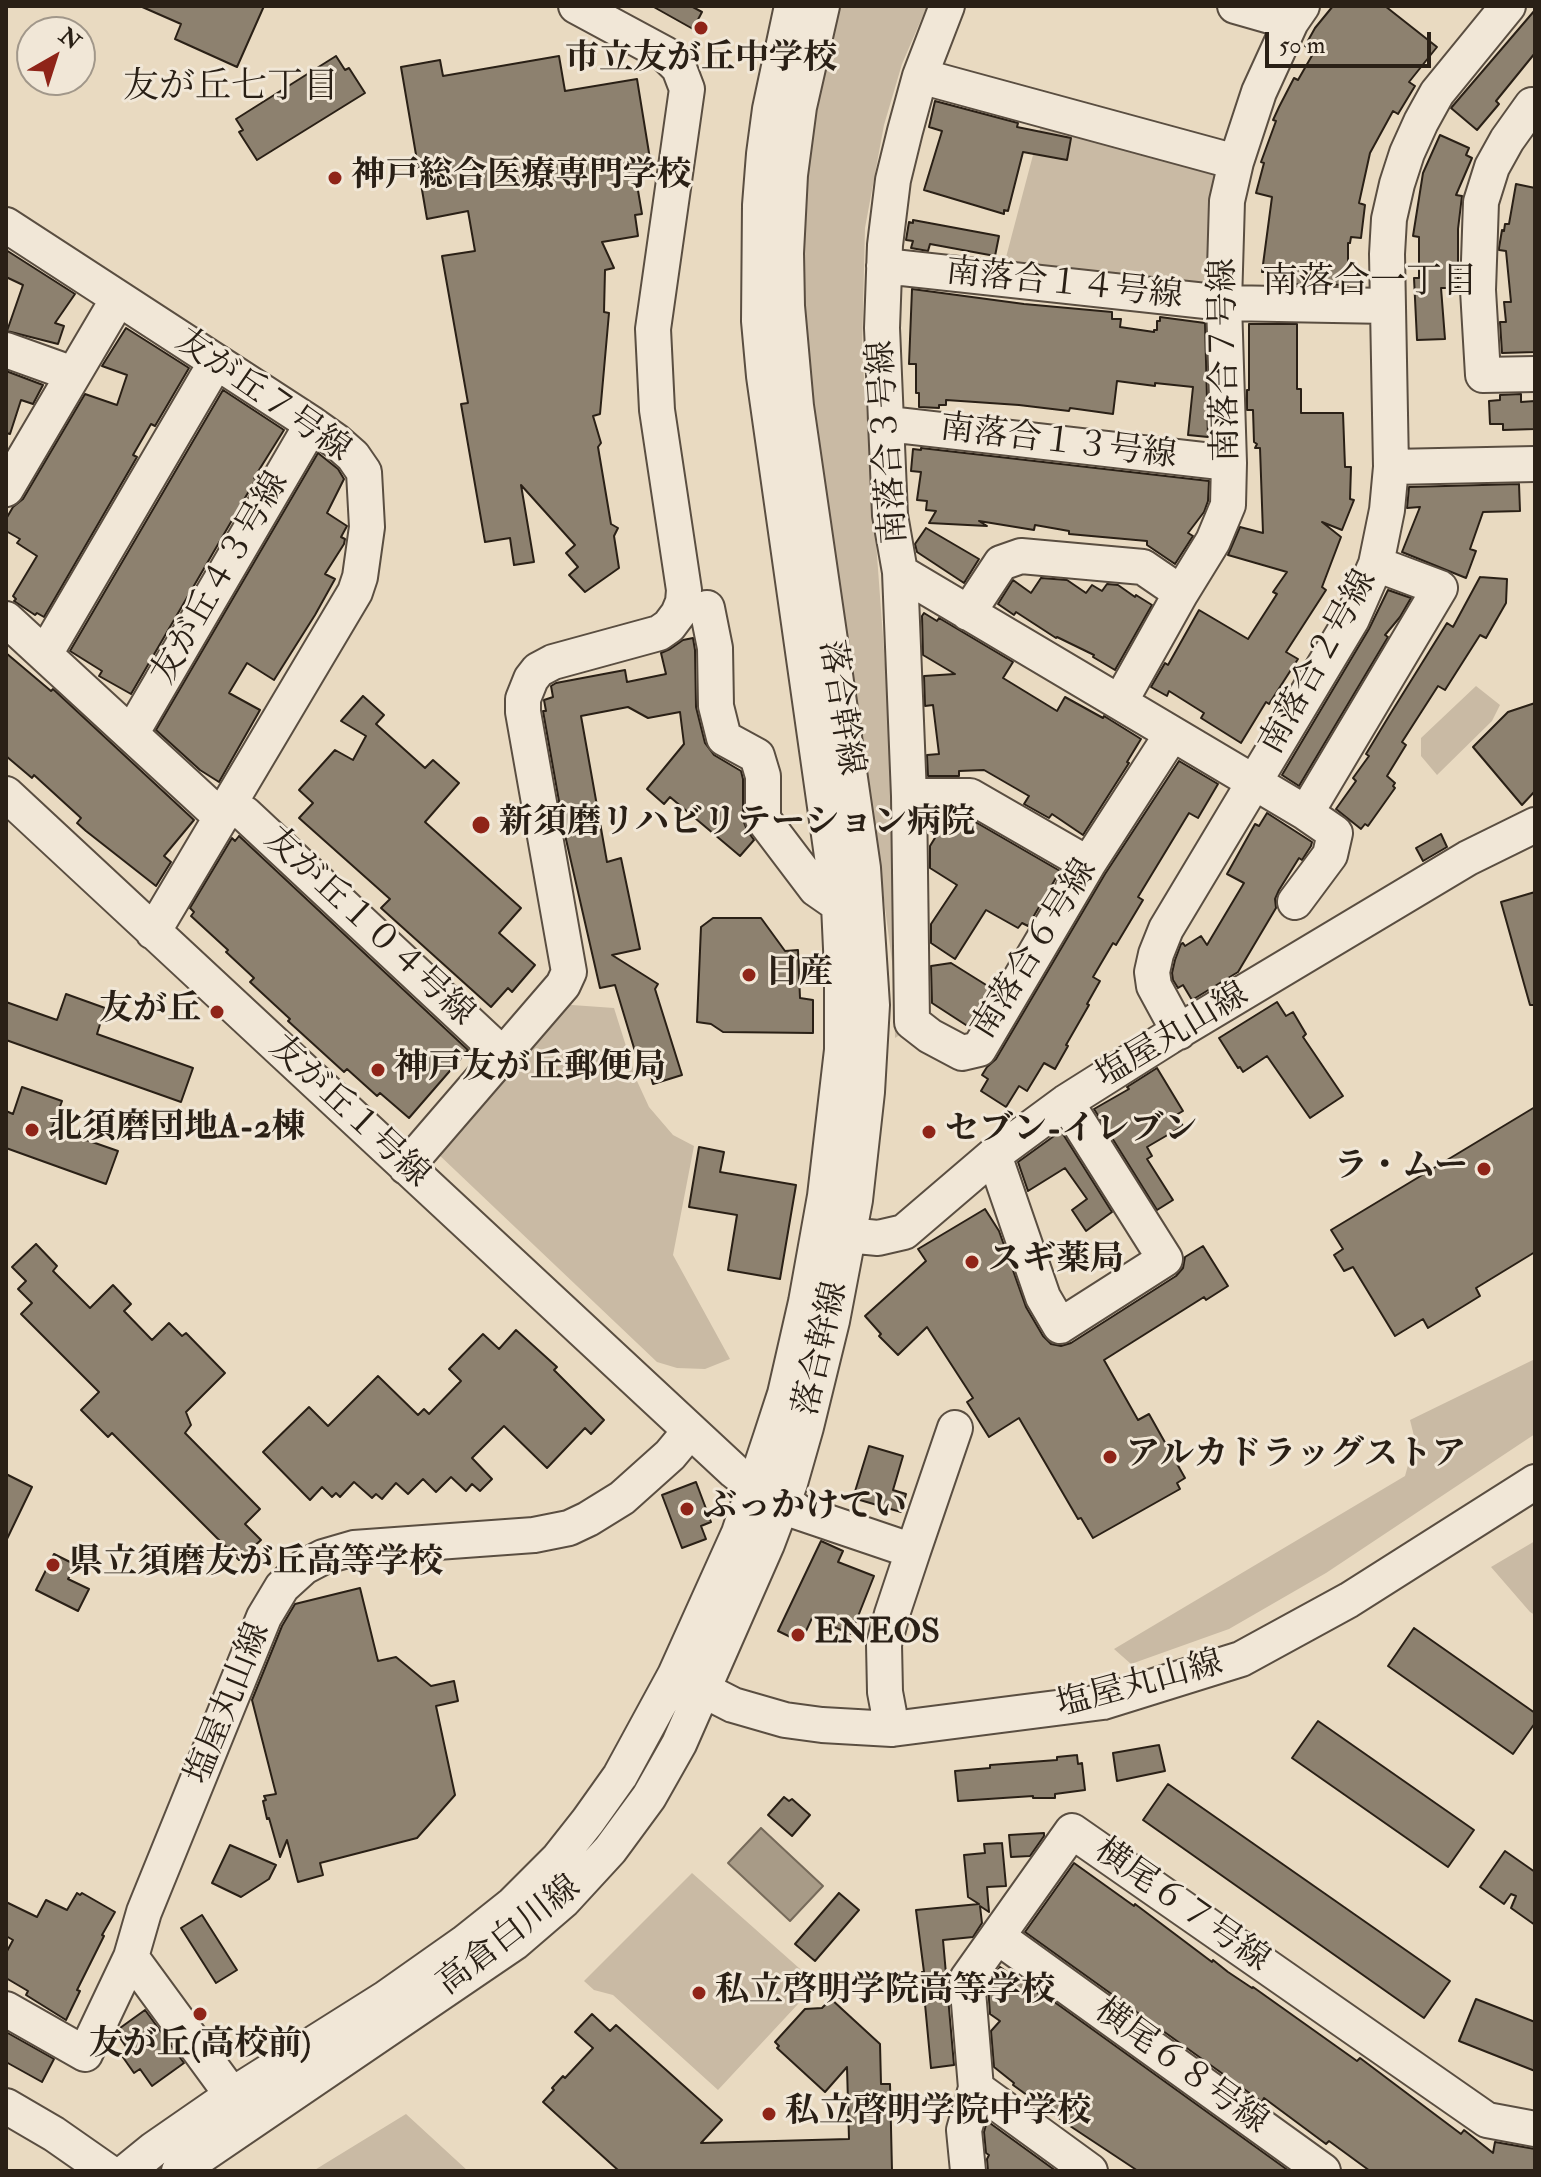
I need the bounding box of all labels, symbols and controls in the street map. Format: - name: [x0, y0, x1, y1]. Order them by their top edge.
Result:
- north arrow: [16, 16, 96, 96]
- scale bar: [1269, 16, 1435, 66]
- marker: 市立友が丘中学校: [692, 19, 710, 37]
- text: N: [53, 22, 86, 56]
- text: 50 m: [1279, 30, 1325, 61]
- place label: 市立友が丘中学校: [565, 41, 837, 81]
- district label: 友が丘七丁目: [123, 67, 339, 111]
- place label: 神戸総合医療専門学校: [351, 158, 691, 198]
- marker: 神戸総合医療専門学校: [326, 169, 344, 187]
- street label: 南落合１４号線: [944, 253, 1184, 319]
- street label: 南落合７号線: [1205, 258, 1249, 462]
- district label: 南落合一丁目: [1262, 262, 1478, 306]
- street label: 友が丘７号線: [167, 322, 357, 472]
- street label: 南落合３号線: [863, 339, 917, 545]
- street label: 南落合１３号線: [937, 409, 1179, 479]
- street label: 友が丘４３号線: [145, 466, 299, 692]
- street label: 南落合２号線: [1253, 564, 1387, 762]
- street label: 落合幹線: [808, 638, 870, 778]
- place label: 新須磨リハビリテーション病院: [499, 805, 975, 845]
- marker: 新須磨リハビリテーション病院: [470, 814, 492, 836]
- street label: 友が丘１０４号線: [255, 820, 481, 1036]
- street label: 南落合６号線: [965, 853, 1107, 1047]
- place label: 日産: [765, 955, 833, 995]
- marker: 日産: [740, 966, 758, 984]
- street label: 塩屋丸山線: [1090, 976, 1256, 1098]
- place label: 友が丘: [99, 992, 201, 1032]
- marker: 友が丘: [208, 1003, 226, 1021]
- street label: 友が丘１号線: [259, 1029, 437, 1197]
- place label: 神戸友が丘郵便局: [394, 1050, 666, 1090]
- marker: 神戸友が丘郵便局: [369, 1061, 387, 1079]
- place label: 北須磨団地A-2棟: [48, 1110, 305, 1150]
- place label: セブン-イレブン: [945, 1112, 1197, 1152]
- marker: 北須磨団地A-2棟: [23, 1121, 41, 1139]
- marker: セブン-イレブン: [920, 1123, 938, 1141]
- place label: ラ・ムー: [1334, 1149, 1468, 1189]
- marker: ラ・ムー: [1475, 1160, 1493, 1178]
- place label: スギ薬局: [988, 1242, 1124, 1282]
- marker: スギ薬局: [963, 1253, 981, 1271]
- street label: 落合幹線: [788, 1278, 858, 1420]
- place label: アルカドラッグストア: [1126, 1437, 1466, 1477]
- marker: アルカドラッグストア: [1101, 1448, 1119, 1466]
- place label: ぶっかけてい: [703, 1489, 907, 1529]
- marker: ぶっかけてい: [678, 1500, 696, 1518]
- place label: 県立須磨友が丘高等学校: [69, 1545, 443, 1585]
- marker: 県立須磨友が丘高等学校: [44, 1556, 62, 1574]
- place label: ENEOS: [814, 1615, 940, 1655]
- street label: 塩屋丸山線: [179, 1618, 281, 1790]
- marker: ENEOS: [789, 1626, 807, 1644]
- street label: 塩屋丸山線: [1053, 1644, 1227, 1728]
- street label: 横尾６７号線: [1086, 1832, 1276, 1982]
- street label: 高倉白川線: [430, 1869, 590, 2005]
- place label: 私立啓明学院高等学校: [715, 1973, 1055, 2013]
- marker: 私立啓明学院高等学校: [690, 1984, 708, 2002]
- street label: 横尾６８号線: [1085, 1992, 1275, 2144]
- marker: 友が丘(高校前): [191, 2005, 209, 2023]
- place label: 友が丘(高校前): [89, 2027, 311, 2067]
- place label: 私立啓明学院中学校: [785, 2094, 1091, 2134]
- marker: 私立啓明学院中学校: [760, 2105, 778, 2123]

